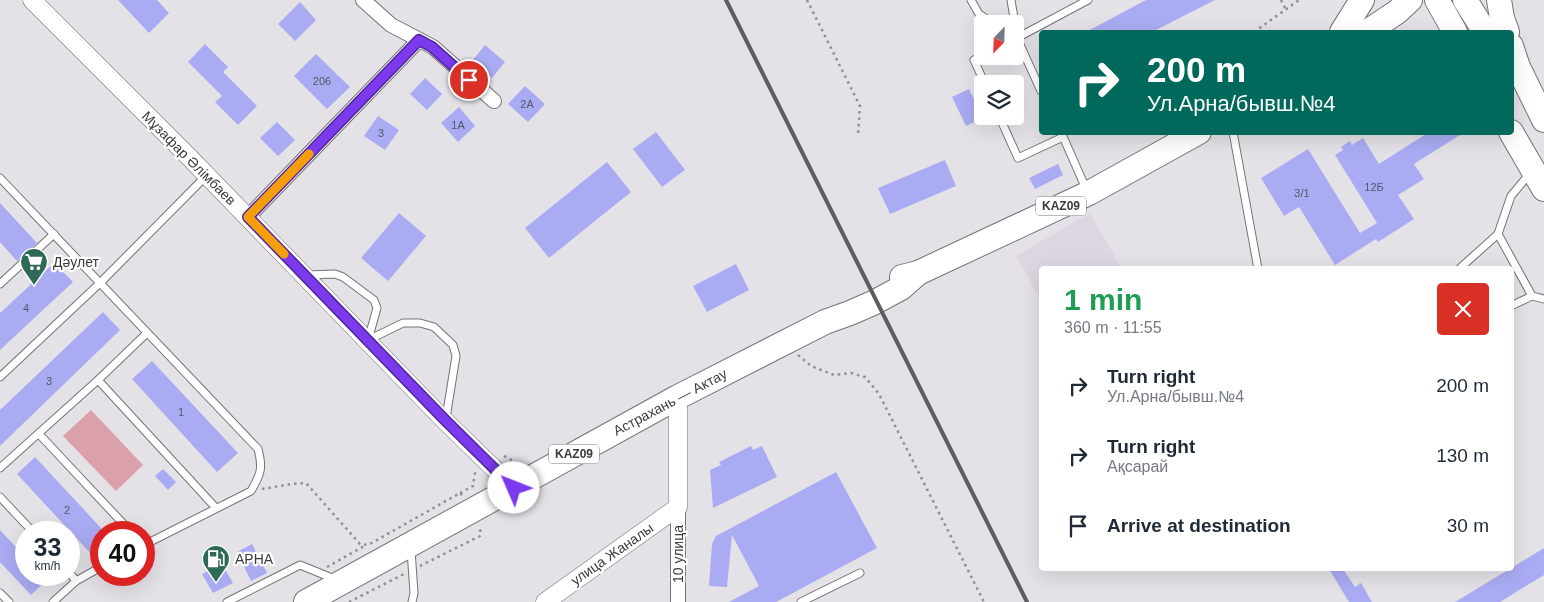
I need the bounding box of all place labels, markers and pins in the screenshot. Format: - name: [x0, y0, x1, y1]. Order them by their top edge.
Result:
- pin: [448, 59, 490, 101]
- supermarket icon: Дәулет: [19, 247, 49, 286]
- place label: Дәулет: [53, 254, 99, 270]
- fuel station icon: АРНА: [201, 544, 231, 583]
- place label: АРНА: [235, 551, 274, 567]

